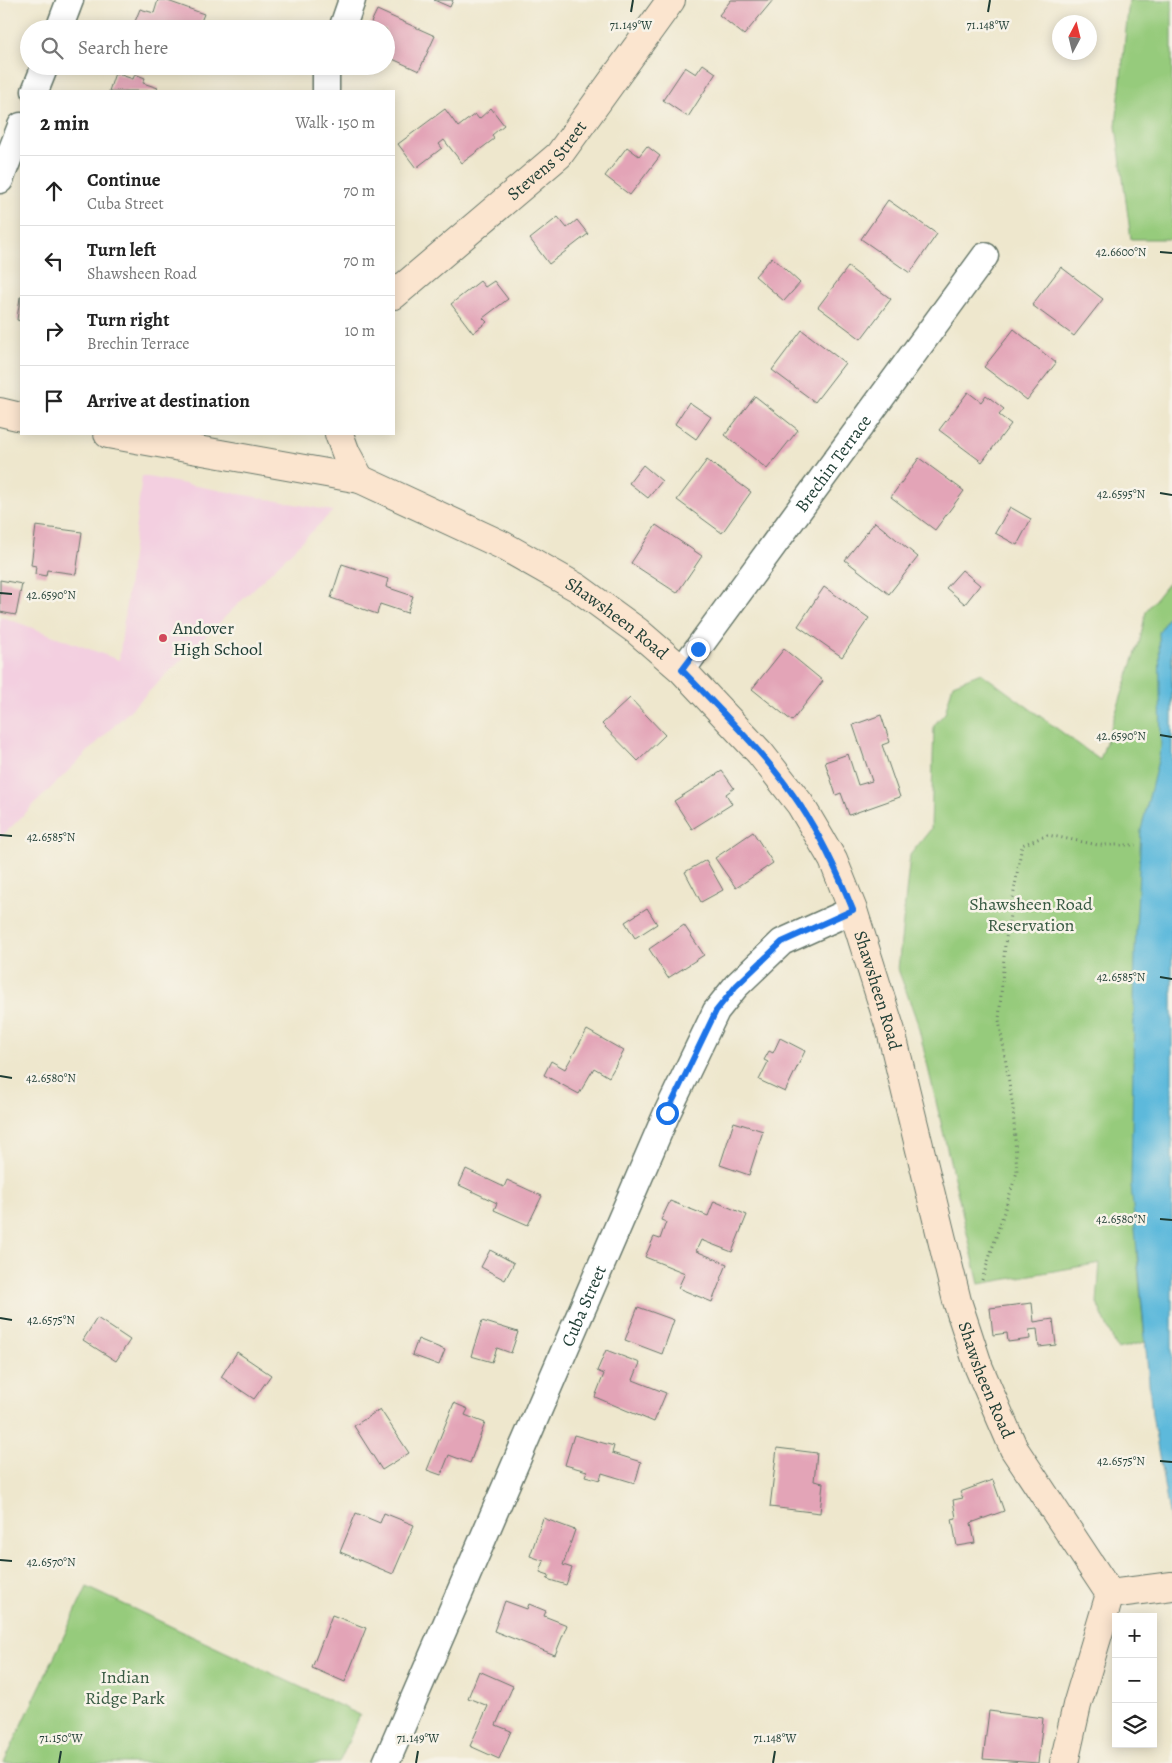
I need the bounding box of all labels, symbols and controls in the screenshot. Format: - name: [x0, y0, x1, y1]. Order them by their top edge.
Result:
- north arrow: [1052, 15, 1097, 60]
- text: 71.149°W: [610, 17, 653, 33]
- text: 71.148°W: [967, 17, 1010, 33]
- search box: [20, 20, 395, 75]
- icon: search: [38, 34, 66, 62]
- text: Search here: [78, 35, 168, 61]
- text: 2 min: [40, 109, 89, 137]
- text: Walk · 150 m: [295, 112, 375, 134]
- street label: Stevens Street: [502, 116, 592, 206]
- text: Continue: [87, 167, 161, 193]
- icon: ahead: [40, 177, 68, 205]
- text: 70 m: [343, 180, 375, 202]
- text: Cuba Street: [87, 193, 164, 215]
- text: Turn left: [87, 237, 156, 263]
- text: 42.6600°N: [1096, 244, 1147, 260]
- icon: left: [40, 247, 68, 275]
- text: 70 m: [343, 250, 375, 272]
- text: Shawsheen Road: [87, 263, 197, 285]
- text: Turn right: [87, 307, 169, 333]
- icon: right: [40, 317, 68, 345]
- text: 10 m: [345, 320, 375, 342]
- text: Brechin Terrace: [87, 333, 190, 355]
- icon: arrive: [40, 387, 68, 415]
- text: Arrive at destination: [87, 388, 250, 414]
- street label: Brechin Terrace: [789, 410, 877, 517]
- text: 42.6595°N: [1097, 486, 1146, 502]
- street label: Shawsheen Road: [561, 571, 674, 665]
- text: 42.6590°N: [26, 587, 76, 603]
- place label: Andover High School: [172, 616, 263, 661]
- marker: Andover High School: [157, 632, 169, 644]
- route end: [687, 638, 710, 661]
- text: 42.6590°N: [1096, 728, 1146, 744]
- text: 42.6585°N: [27, 829, 76, 845]
- park label: Shawsheen Road Reservation: [969, 892, 1093, 937]
- street label: Shawsheen Road: [848, 928, 907, 1053]
- text: 42.6585°N: [1097, 969, 1146, 985]
- text: 42.6580°N: [26, 1070, 76, 1086]
- route start: [656, 1102, 679, 1125]
- text: 42.6580°N: [1096, 1211, 1146, 1227]
- street label: Cuba Street: [555, 1261, 612, 1350]
- text: 42.6575°N: [27, 1312, 75, 1328]
- street label: Shawsheen Road: [953, 1318, 1020, 1442]
- text: 42.6575°N: [1097, 1453, 1145, 1469]
- text: 42.6570°N: [26, 1554, 76, 1570]
- map controls: [1112, 1613, 1157, 1748]
- button: +: [1112, 1613, 1157, 1658]
- button: −: [1112, 1658, 1157, 1703]
- park label: Indian Ridge Park: [85, 1665, 165, 1710]
- button: layers: [1112, 1703, 1157, 1748]
- text: 71.150°W: [39, 1730, 83, 1746]
- text: 71.149°W: [397, 1730, 440, 1746]
- text: 71.148°W: [754, 1730, 797, 1746]

